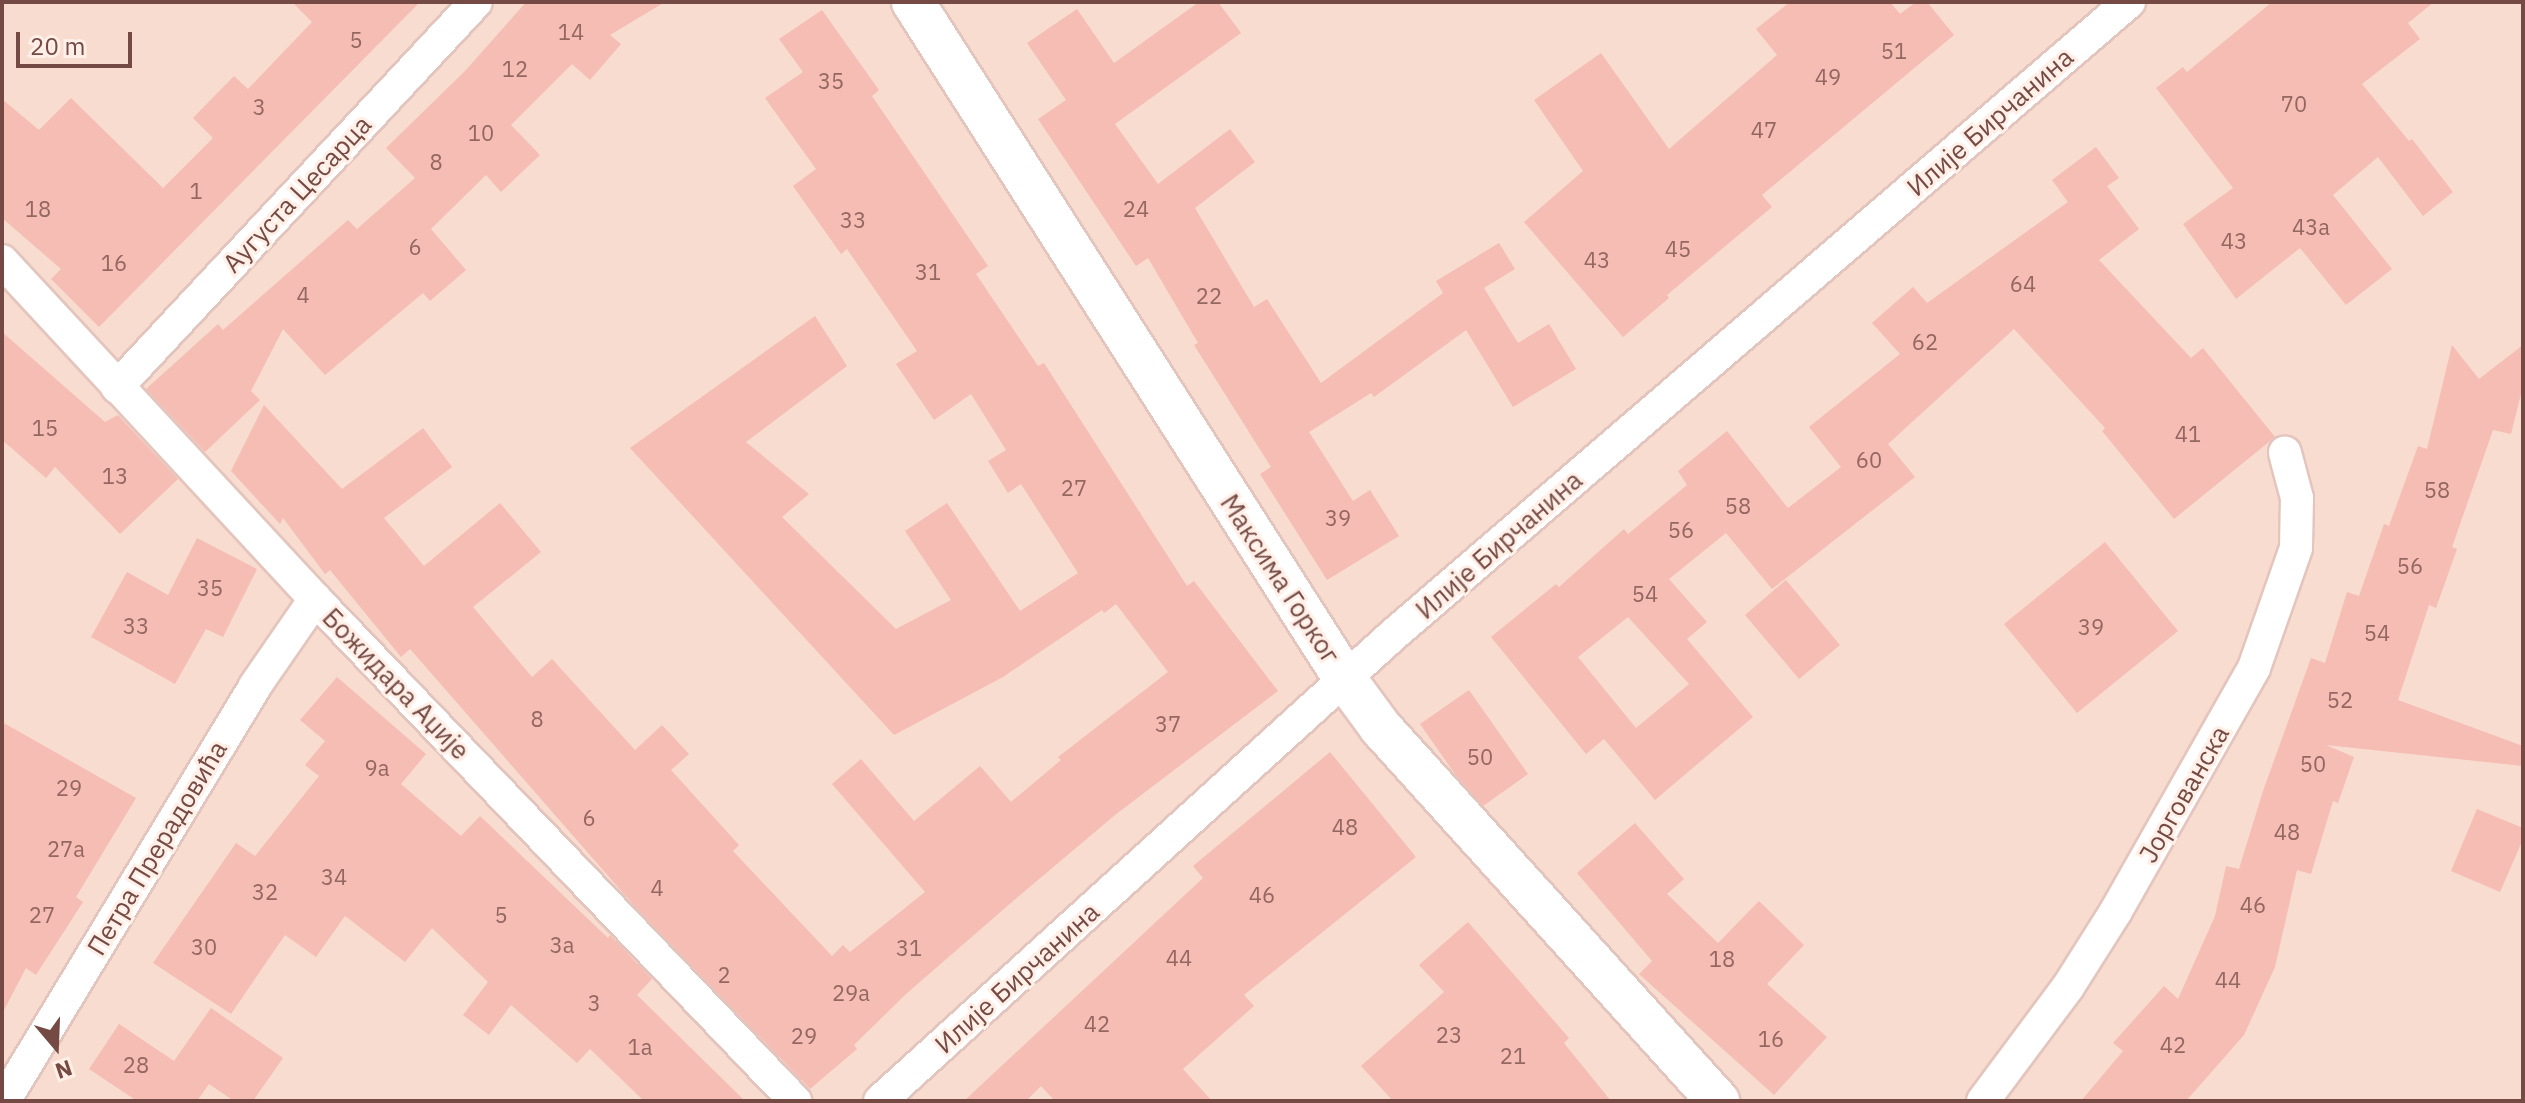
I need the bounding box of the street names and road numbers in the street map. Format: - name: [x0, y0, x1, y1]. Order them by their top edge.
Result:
- street label: Илије Бирчанина: [1901, 41, 2079, 203]
- street label: Аугуста Цесарца: [216, 109, 378, 279]
- street label: Илије Бирчанина: [1410, 464, 1588, 626]
- street label: Максима Горког: [1214, 489, 1346, 669]
- street label: Божидара Аџије: [316, 602, 476, 766]
- street label: Јоргованска: [2132, 720, 2236, 868]
- street label: Петра Прерадовића: [81, 735, 233, 961]
- street label: Илије Бирчанина: [929, 896, 1105, 1060]

